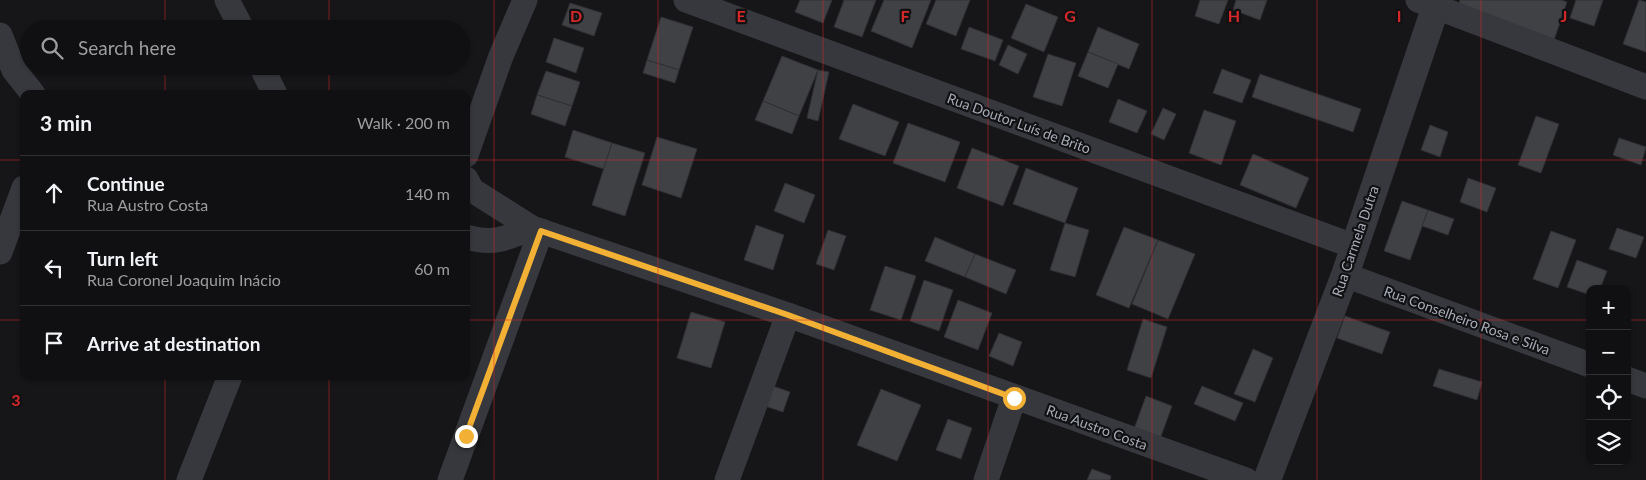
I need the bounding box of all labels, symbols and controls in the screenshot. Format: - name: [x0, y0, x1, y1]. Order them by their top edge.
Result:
- text: D: [570, 6, 582, 25]
- text: E: [736, 6, 746, 25]
- text: F: [900, 6, 910, 25]
- text: G: [1064, 6, 1076, 25]
- text: H: [1228, 6, 1240, 25]
- text: I: [1397, 6, 1401, 25]
- text: J: [1561, 6, 1567, 25]
- search box: [20, 20, 470, 75]
- icon: search: [38, 34, 66, 62]
- text: Search here: [78, 36, 176, 59]
- street label: Rua Doutor Luís de Brito: [945, 89, 1093, 157]
- text: 3 min: [40, 110, 92, 135]
- text: Walk · 200 m: [357, 113, 450, 132]
- text: Continue: [87, 172, 165, 195]
- icon: ahead: [40, 179, 68, 207]
- street label: Rua Carmela Dutra: [1328, 183, 1382, 299]
- text: 140 m: [405, 184, 450, 203]
- text: Rua Austro Costa: [87, 195, 208, 214]
- text: Turn left: [87, 247, 158, 270]
- icon: left: [40, 254, 68, 282]
- text: 60 m: [414, 259, 450, 278]
- text: Rua Coronel Joaquim Inácio: [87, 270, 281, 289]
- street label: Rua Conselheiro Rosa e Silva: [1382, 282, 1552, 358]
- map controls: [1586, 285, 1631, 465]
- button: +: [1586, 285, 1631, 330]
- icon: arrive: [40, 329, 68, 357]
- button: −: [1586, 330, 1631, 375]
- text: Arrive at destination: [87, 332, 260, 355]
- button: locate: [1586, 375, 1631, 420]
- route start: [1003, 387, 1026, 410]
- text: 3: [11, 390, 21, 409]
- street label: Rua Austro Costa: [1044, 401, 1150, 453]
- button: layers: [1586, 420, 1631, 465]
- route end: [455, 425, 478, 448]

